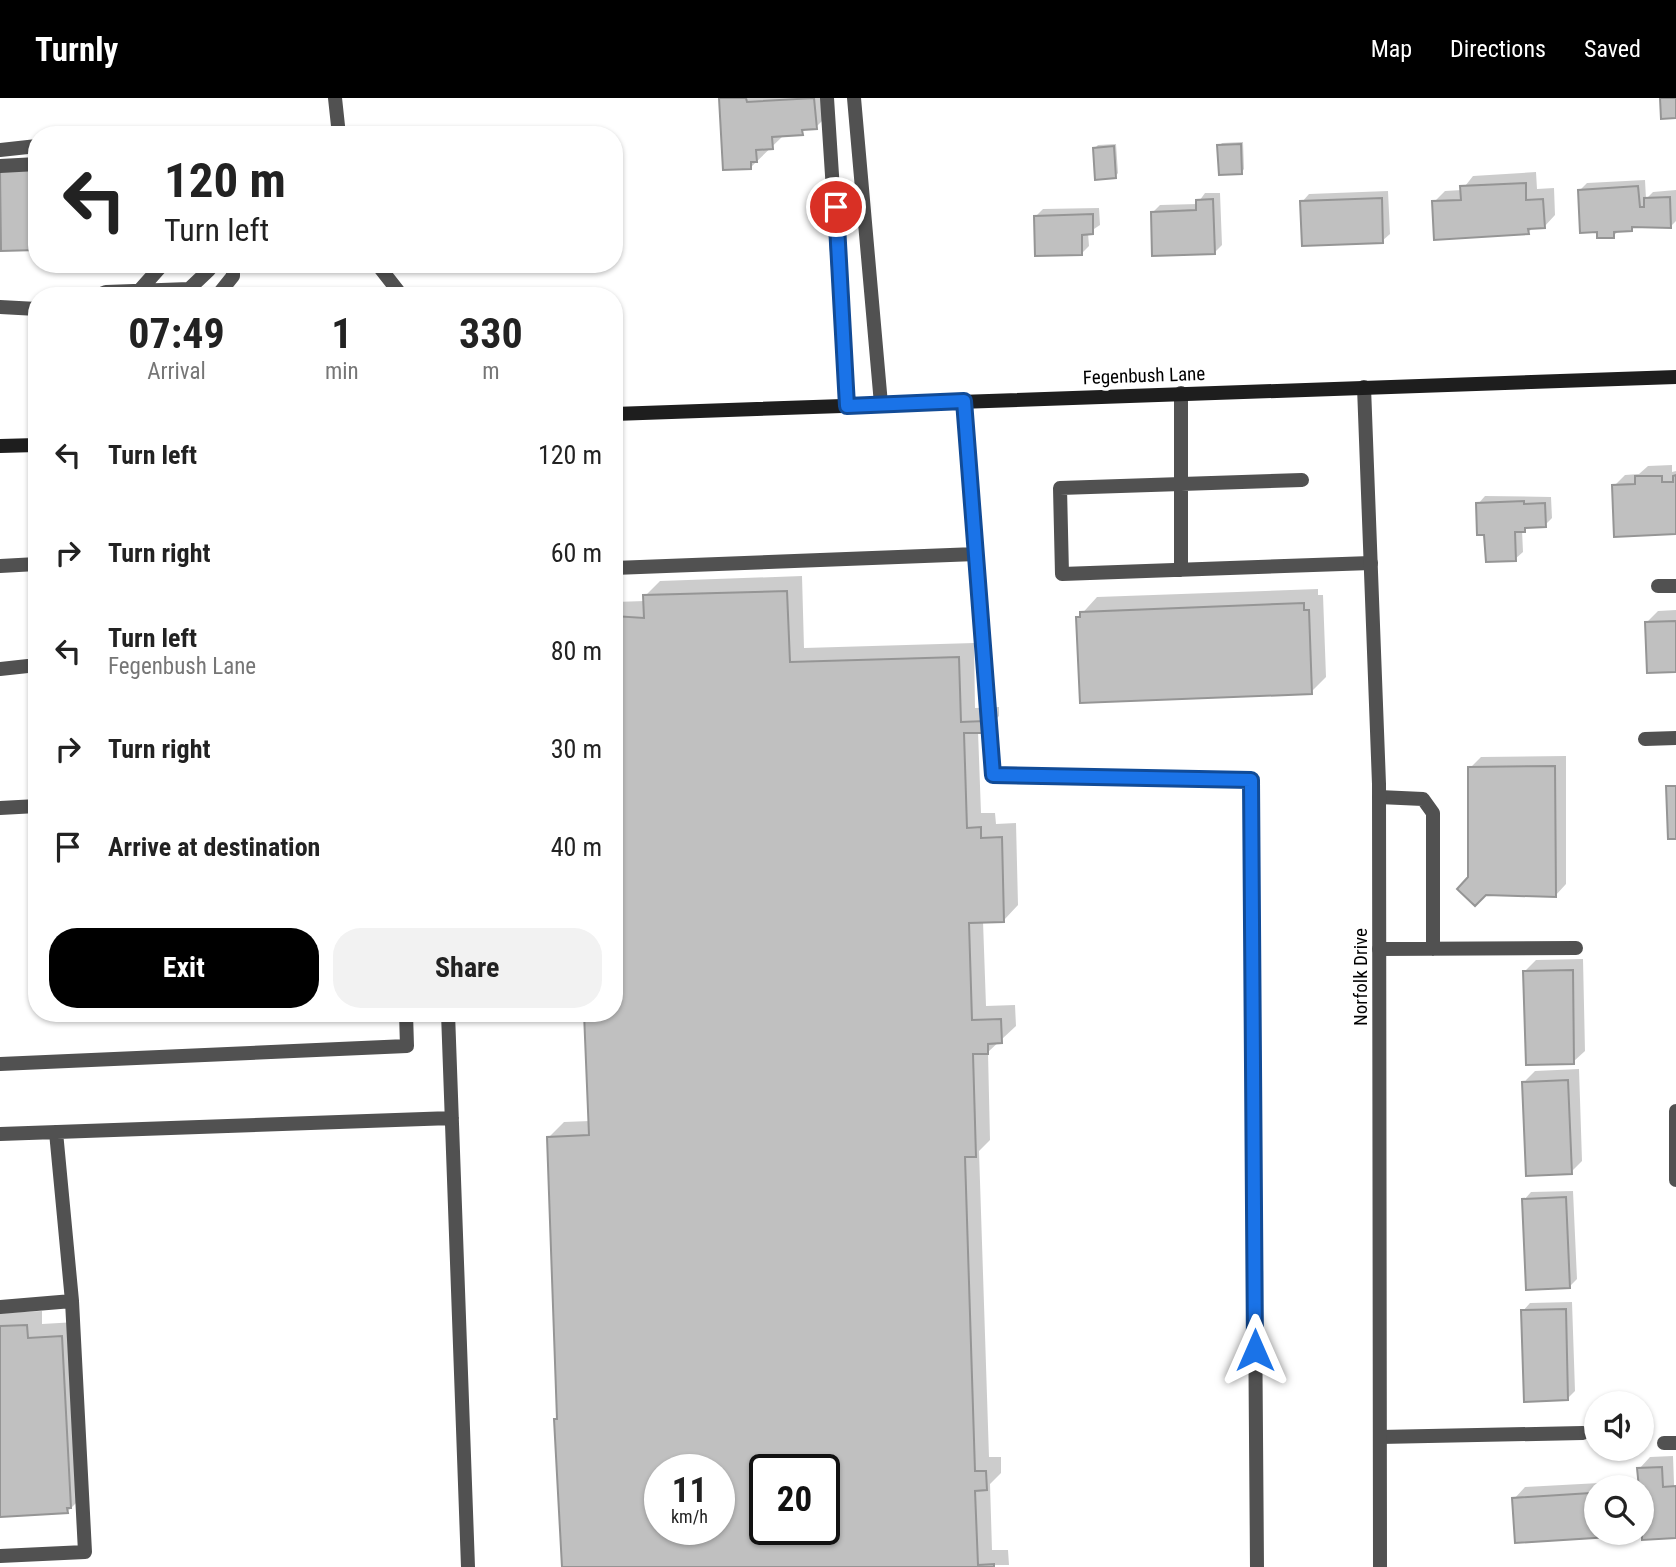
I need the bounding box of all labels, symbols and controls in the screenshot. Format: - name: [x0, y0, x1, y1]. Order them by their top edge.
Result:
- text: Turnly: [35, 30, 118, 69]
- text: Map: [1371, 35, 1412, 63]
- text: Directions: [1450, 35, 1546, 63]
- text: Saved: [1584, 35, 1641, 63]
- text: 120 m: [164, 152, 286, 209]
- icon: left: [49, 154, 140, 245]
- pin: [806, 177, 866, 237]
- icon: arrive: [817, 188, 855, 226]
- text: Turn left: [164, 211, 269, 249]
- text: 07:49: [128, 309, 225, 358]
- text: 1: [331, 309, 352, 358]
- text: 330: [459, 309, 523, 358]
- text: Arrival: [147, 358, 206, 385]
- text: min: [325, 358, 359, 385]
- text: m: [482, 358, 499, 385]
- street label: Fegenbush Lane: [1082, 362, 1206, 389]
- icon: left: [49, 436, 87, 474]
- text: Turn left: [108, 440, 197, 470]
- text: 120 m: [538, 440, 602, 470]
- icon: right: [49, 534, 87, 572]
- text: Turn right: [108, 538, 210, 568]
- text: 60 m: [551, 538, 602, 568]
- text: Turn left: [108, 623, 197, 653]
- icon: left: [49, 632, 87, 670]
- text: 80 m: [551, 636, 602, 666]
- text: Fegenbush Lane: [108, 653, 256, 680]
- icon: right: [49, 730, 87, 768]
- text: Turn right: [108, 734, 210, 764]
- text: 30 m: [551, 734, 602, 764]
- icon: arrive: [49, 828, 87, 866]
- text: Arrive at destination: [108, 832, 320, 862]
- text: 40 m: [551, 832, 602, 862]
- button: Exit: [49, 928, 319, 1008]
- button: Share: [333, 928, 602, 1008]
- street label: Norfolk Drive: [1349, 928, 1372, 1026]
- position arrow: [1218, 1313, 1292, 1387]
- map controls: [1584, 1391, 1654, 1545]
- button: sound: [1584, 1391, 1654, 1461]
- speed limit sign: 20: [749, 1454, 840, 1545]
- text: 11: [672, 1470, 707, 1511]
- button: search: [1584, 1475, 1654, 1545]
- text: km/h: [671, 1506, 708, 1527]

